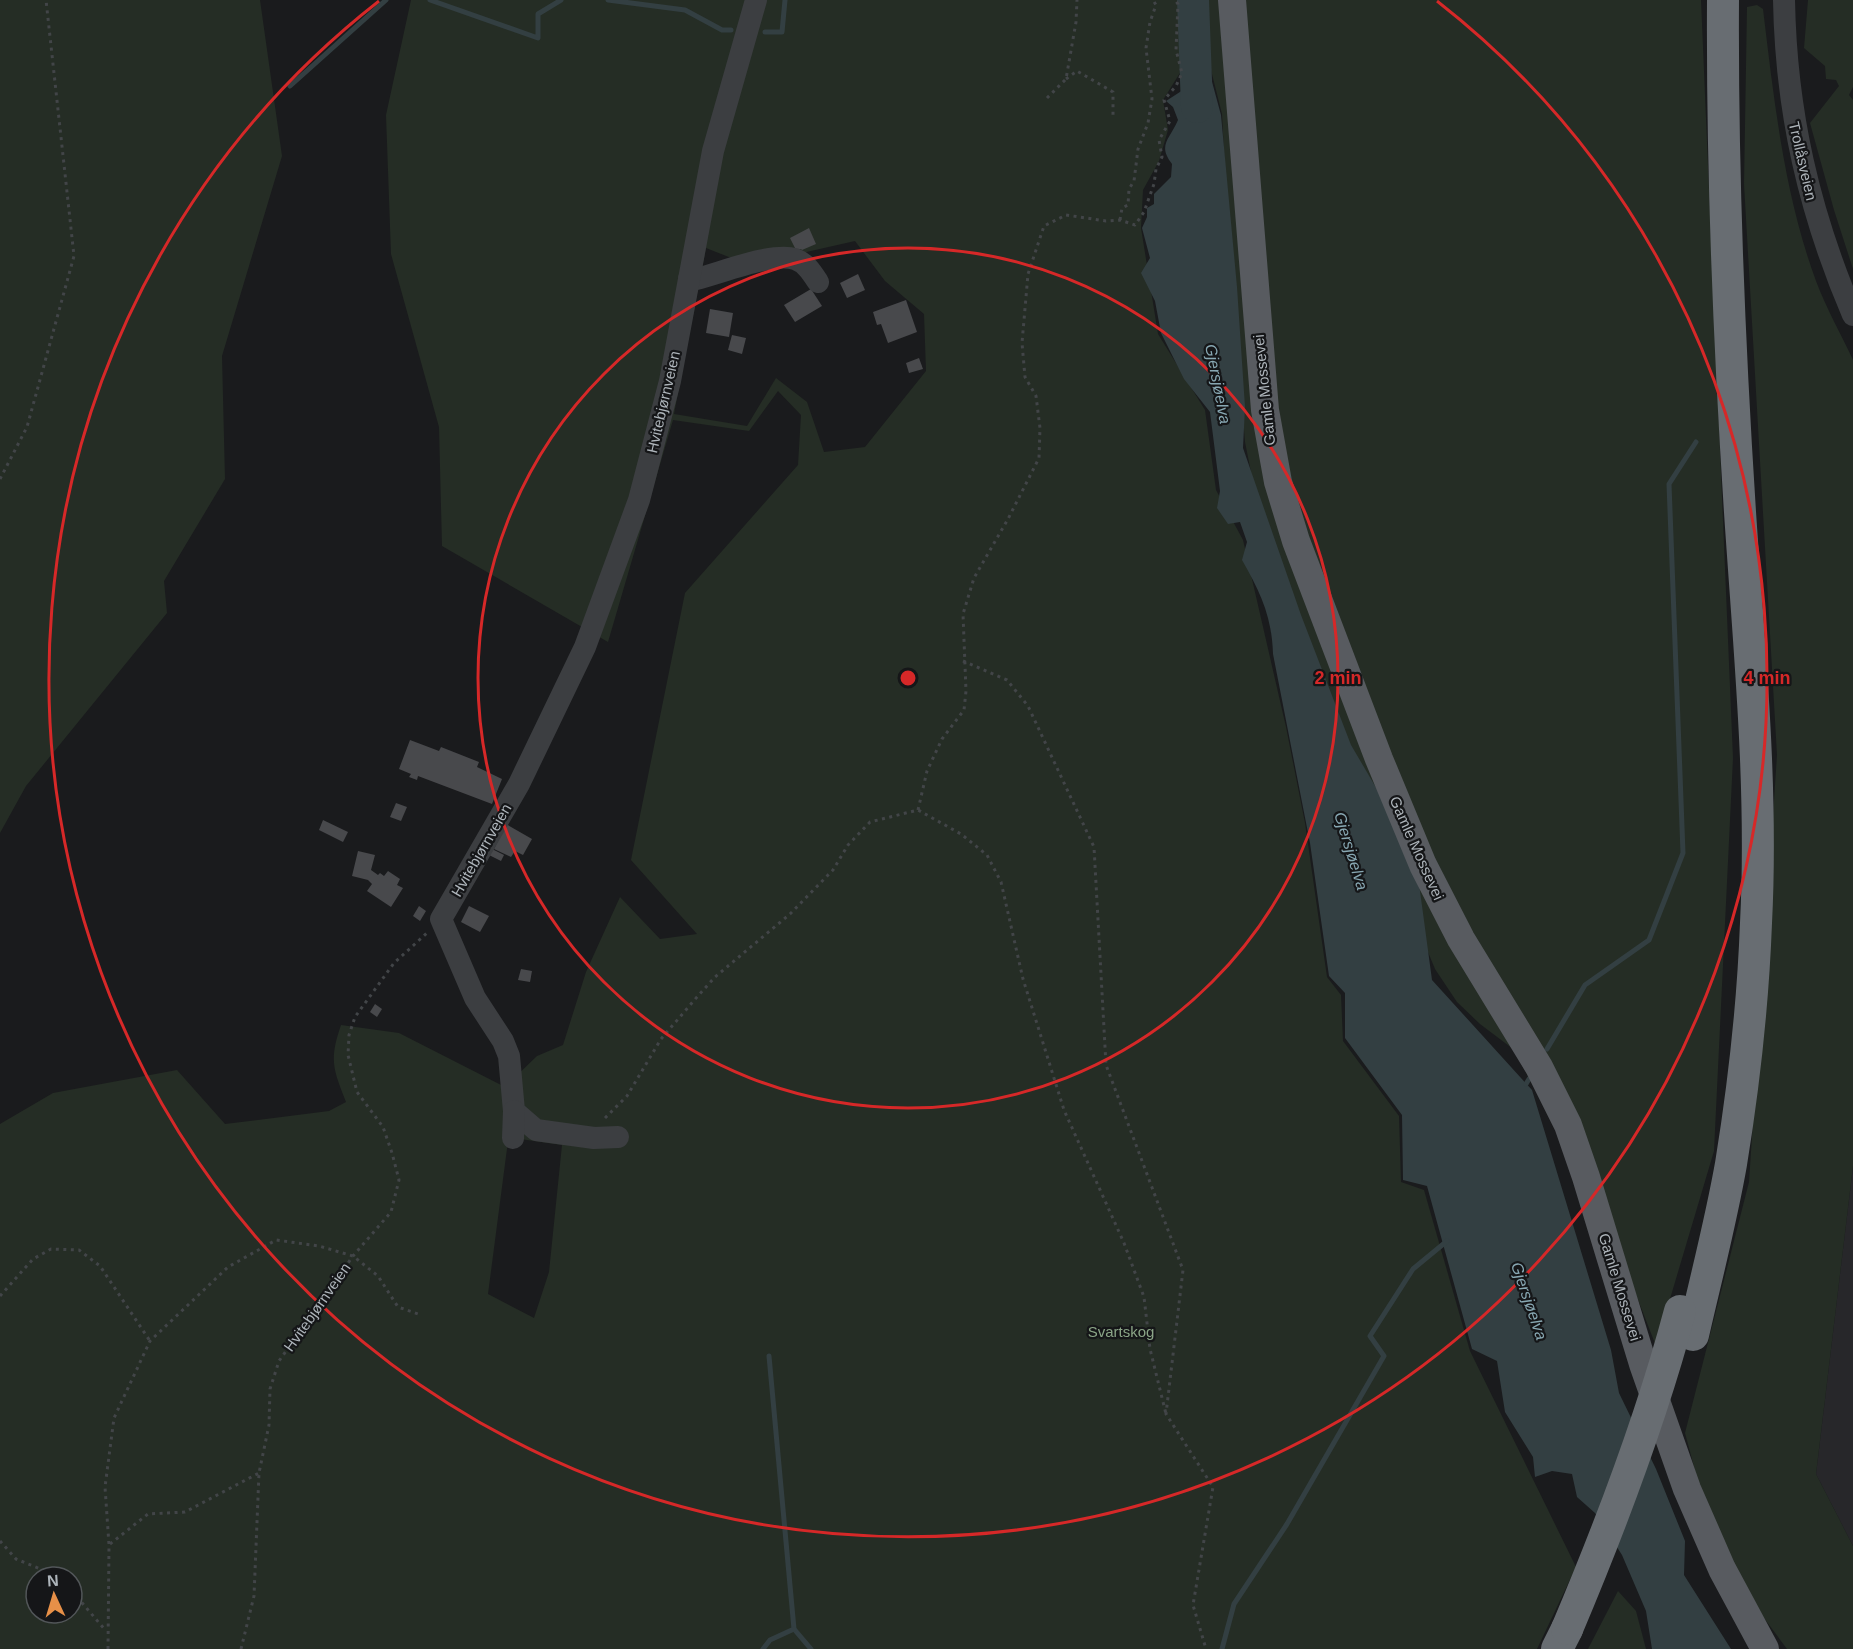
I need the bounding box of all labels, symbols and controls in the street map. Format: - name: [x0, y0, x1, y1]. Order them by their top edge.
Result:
- street label: Trollåsveien: [1786, 120, 1820, 202]
- street label: Gamle Mossevei: [1250, 334, 1278, 446]
- water label: Gjersjøelva: [1202, 343, 1234, 425]
- street label: Hvitebjørnveien: [643, 349, 683, 455]
- centre of rings: [898, 668, 918, 688]
- text: 2 min: [1314, 668, 1362, 688]
- text: 4 min: [1743, 668, 1791, 688]
- street label: Gamle Mossevei: [1387, 794, 1447, 902]
- street label: Hvitebjørnveien: [448, 801, 514, 899]
- water label: Gjersjøelva: [1331, 810, 1371, 892]
- street label: Gamle Mossevei: [1596, 1231, 1644, 1343]
- street label: Hvitebjørnveien: [280, 1259, 354, 1355]
- water label: Gjersjøelva: [1508, 1260, 1550, 1342]
- park label: Svartskog: [1088, 1323, 1154, 1340]
- north arrow: [24, 1565, 84, 1625]
- text: N: [47, 1572, 59, 1589]

